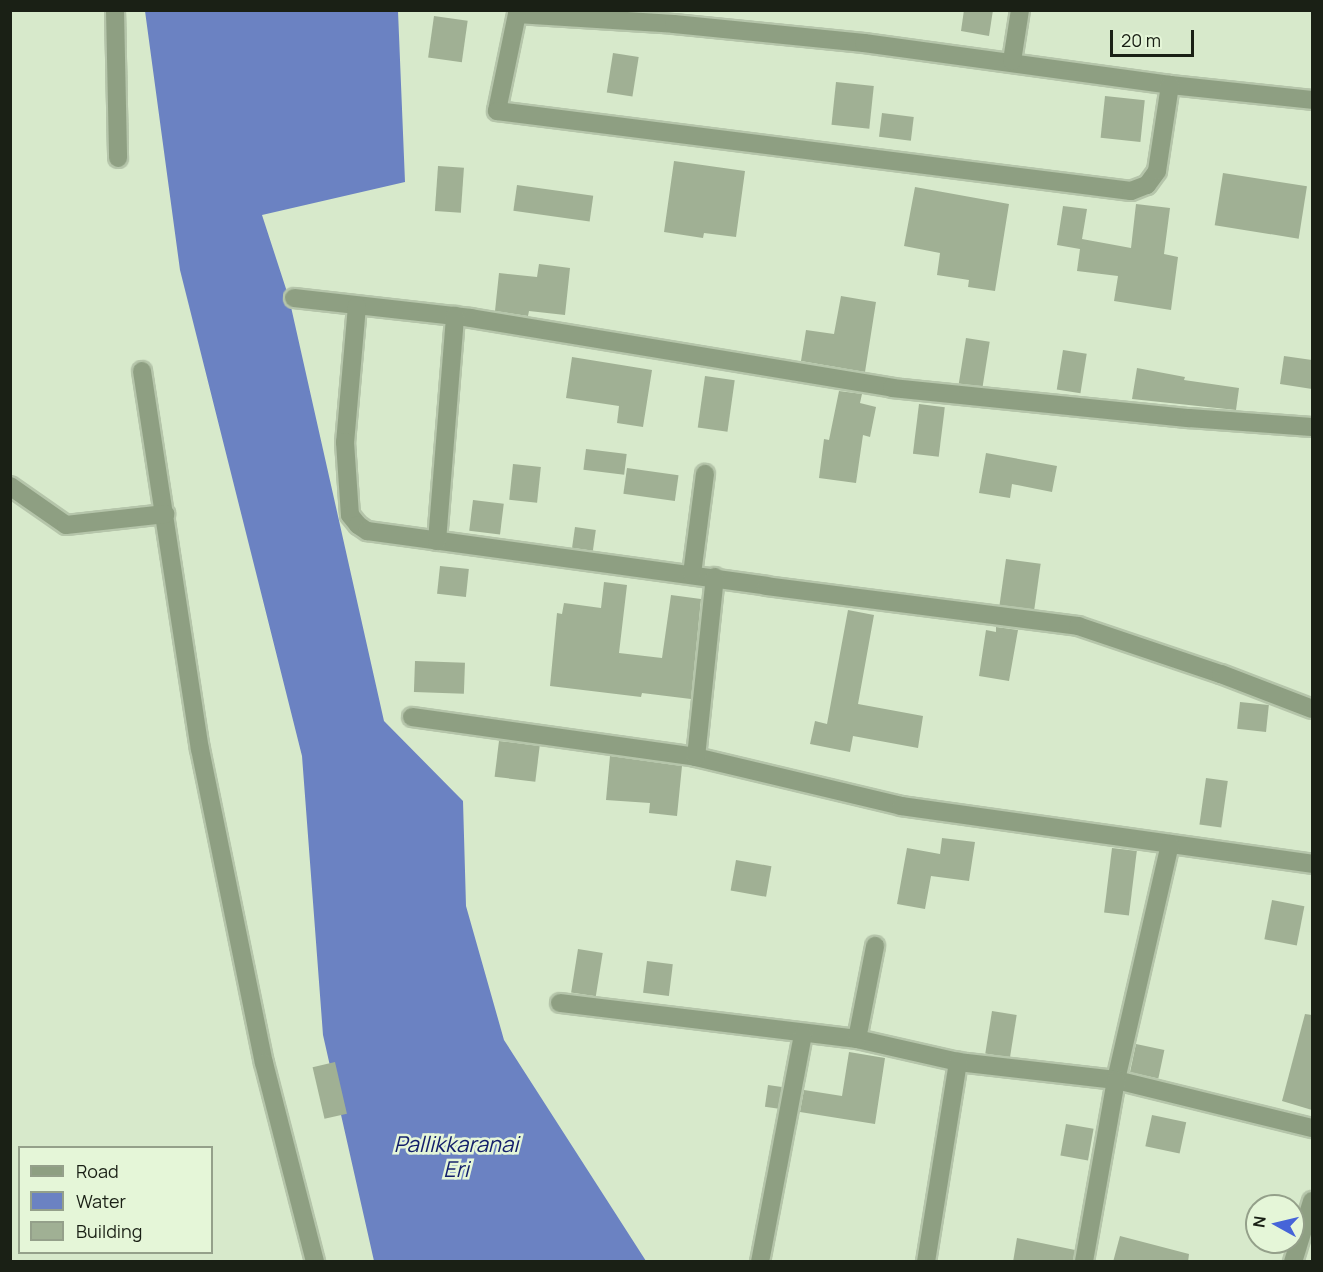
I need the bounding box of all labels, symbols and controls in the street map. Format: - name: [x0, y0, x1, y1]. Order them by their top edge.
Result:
- scale bar: [1113, 18, 1197, 56]
- text: 20 m: [1121, 28, 1161, 52]
- water label: Pallikkaranai Eri: [394, 1131, 518, 1182]
- legend: [18, 1146, 213, 1254]
- text: Road: [76, 1159, 119, 1183]
- text: Water: [76, 1189, 126, 1213]
- north arrow: [1245, 1194, 1305, 1254]
- text: N: [1247, 1215, 1271, 1229]
- text: Building: [76, 1219, 142, 1243]

